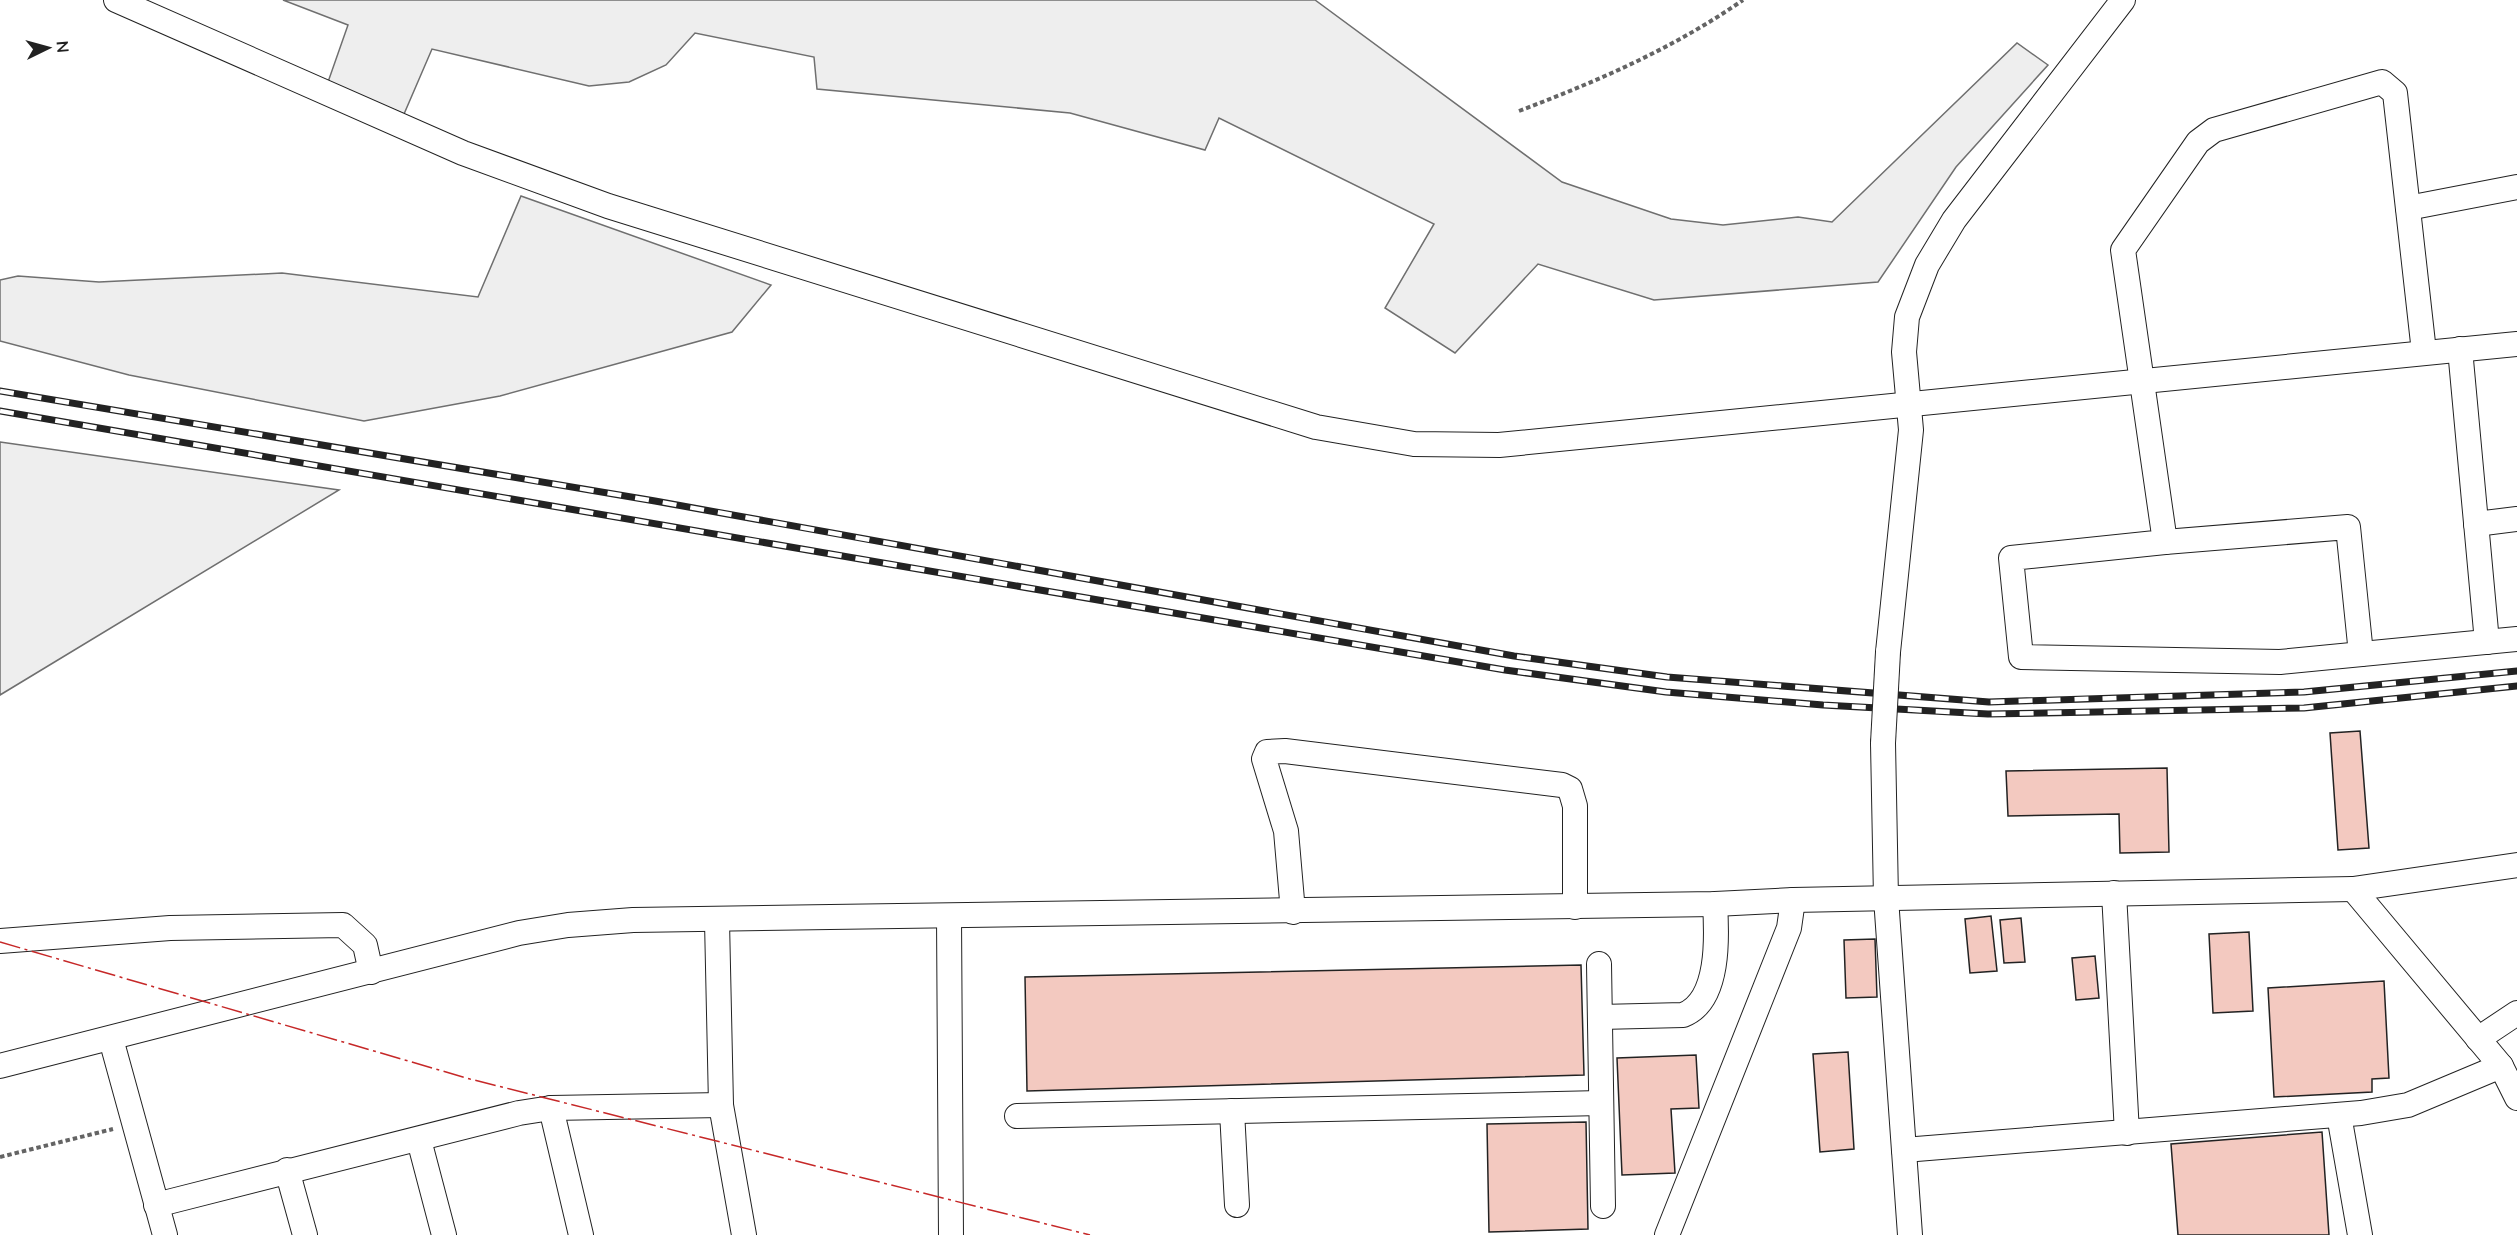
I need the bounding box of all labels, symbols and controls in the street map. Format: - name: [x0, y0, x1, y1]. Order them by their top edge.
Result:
- north arrow: [18, 18, 78, 78]
- text: N: [52, 40, 73, 54]

